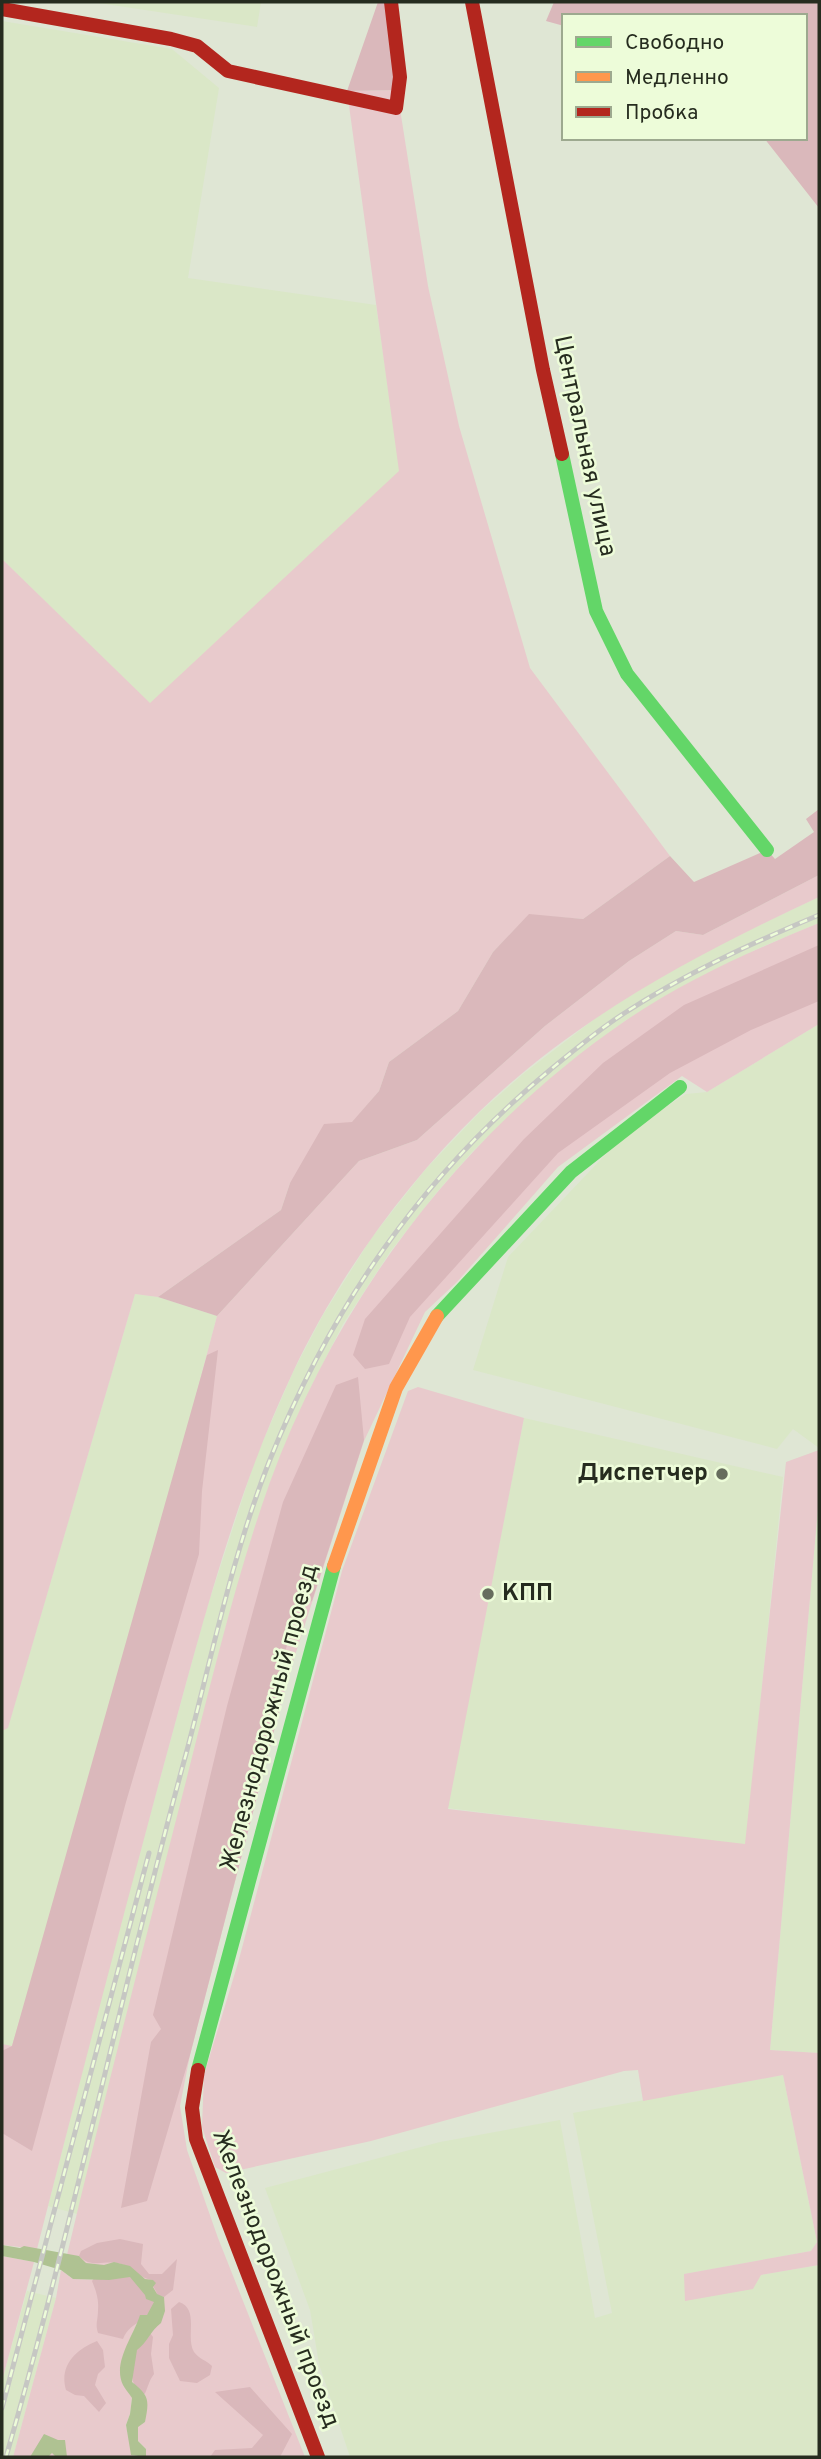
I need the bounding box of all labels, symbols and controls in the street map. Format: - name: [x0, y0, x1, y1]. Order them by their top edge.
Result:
- legend: [562, 14, 807, 140]
- text: Свободно: [625, 30, 724, 57]
- text: Медленно: [625, 65, 729, 92]
- text: Пробка: [625, 100, 698, 127]
- street label: Центральная улица: [546, 333, 622, 559]
- place label: Диспетчер: [578, 1459, 708, 1489]
- marker: Диспетчер: [714, 1466, 730, 1482]
- street label: Железнодорожный проезд: [215, 1561, 325, 1875]
- place label: КПП: [502, 1579, 553, 1609]
- marker: КПП: [480, 1586, 496, 1602]
- street label: Железнодорожный проезд: [204, 2126, 346, 2432]

